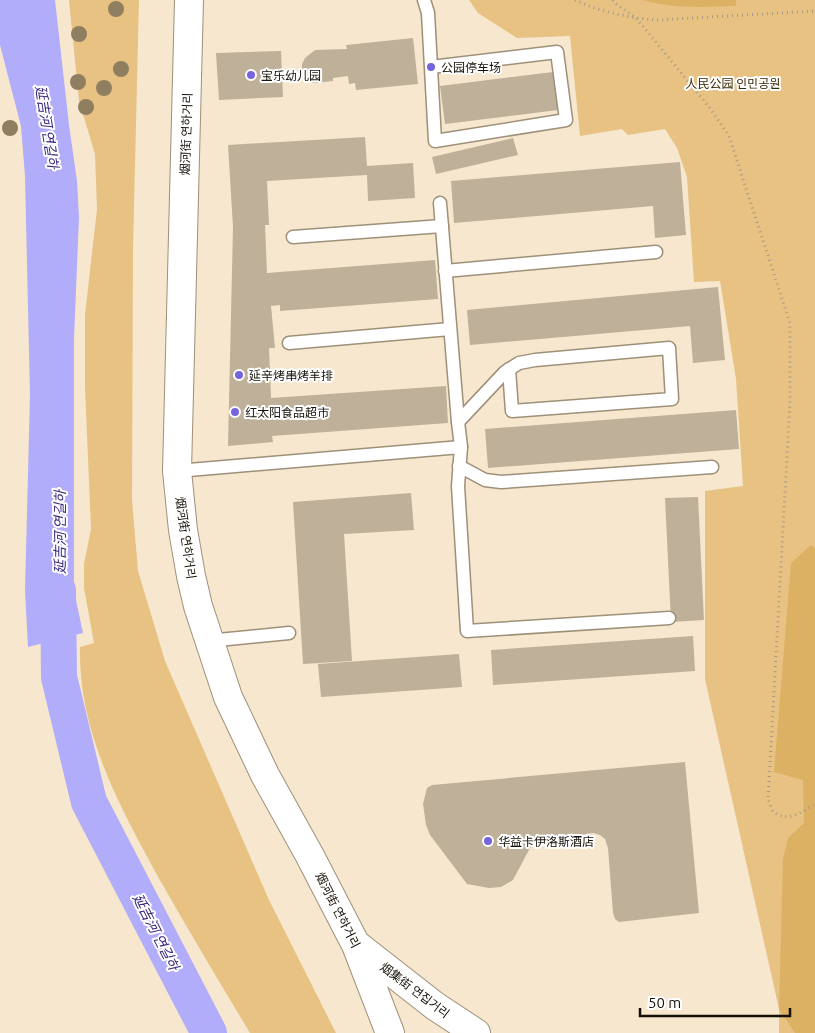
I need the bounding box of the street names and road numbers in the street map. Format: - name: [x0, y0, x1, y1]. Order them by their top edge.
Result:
- street label: 烟河街 연하거리: [178, 92, 194, 176]
- street label: 烟河街 연하거리: [174, 496, 198, 580]
- street label: 烟河街 연하거리: [313, 870, 363, 950]
- street label: 烟集街 연집거리: [378, 960, 452, 1020]

